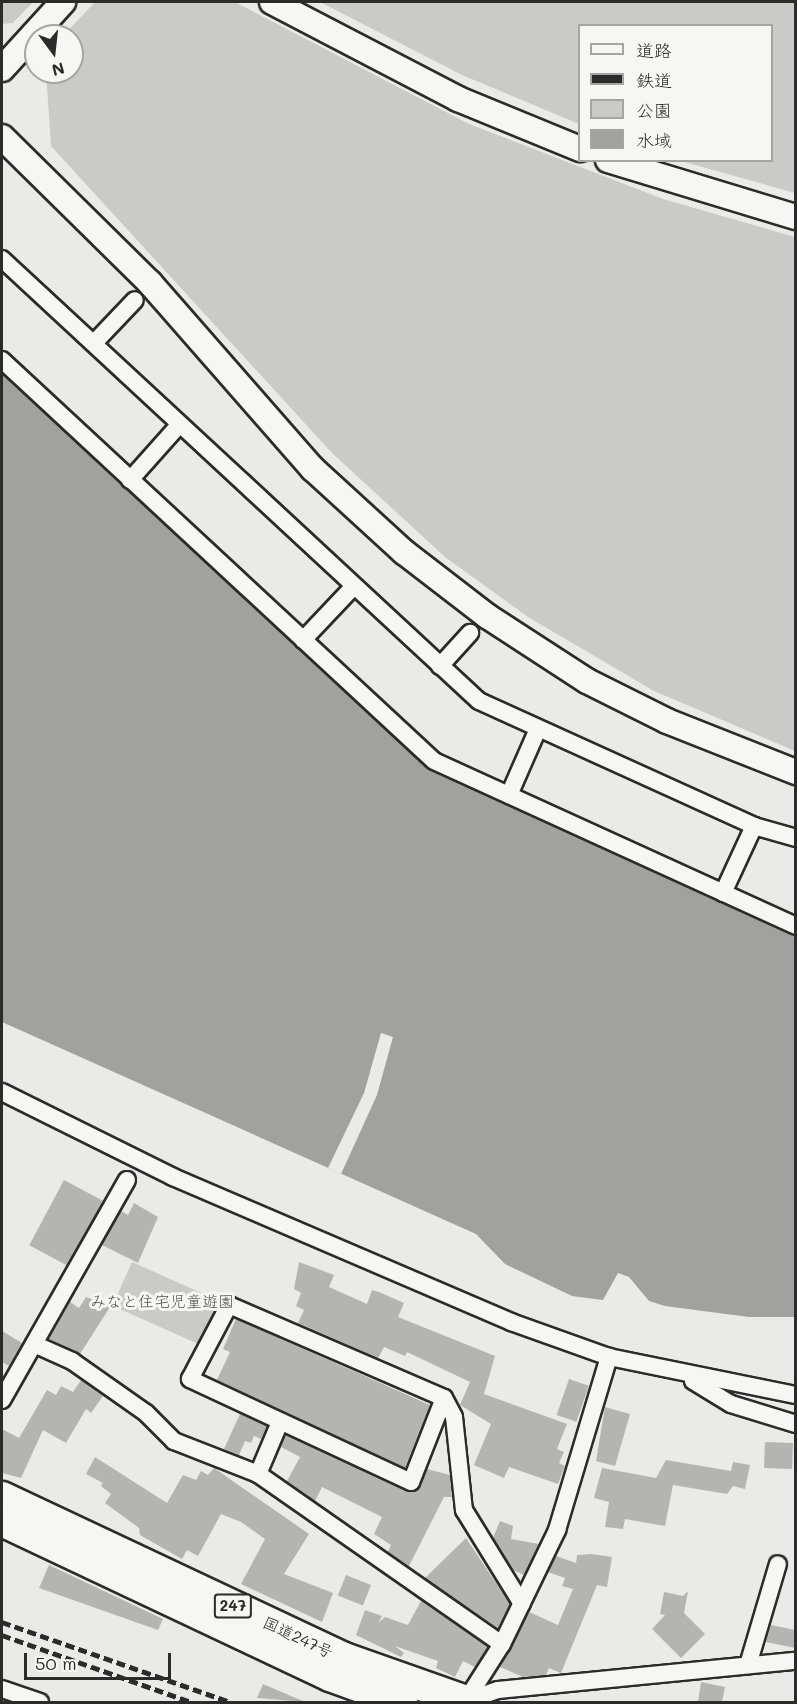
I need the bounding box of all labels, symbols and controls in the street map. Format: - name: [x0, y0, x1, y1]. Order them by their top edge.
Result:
- north arrow: [24, 24, 84, 84]
- legend: [578, 24, 773, 162]
- text: 道路: [636, 38, 672, 62]
- text: N: [50, 58, 67, 82]
- text: 鉄道: [636, 68, 672, 92]
- text: 公園: [636, 98, 672, 122]
- text: 水域: [636, 128, 672, 152]
- park label: みなと住宅児童遊園: [90, 1291, 234, 1311]
- road number: 247: [214, 1594, 252, 1618]
- street label: 国道247号: [260, 1612, 336, 1662]
- scale bar: [27, 1641, 174, 1679]
- text: 50 m: [35, 1651, 77, 1675]

